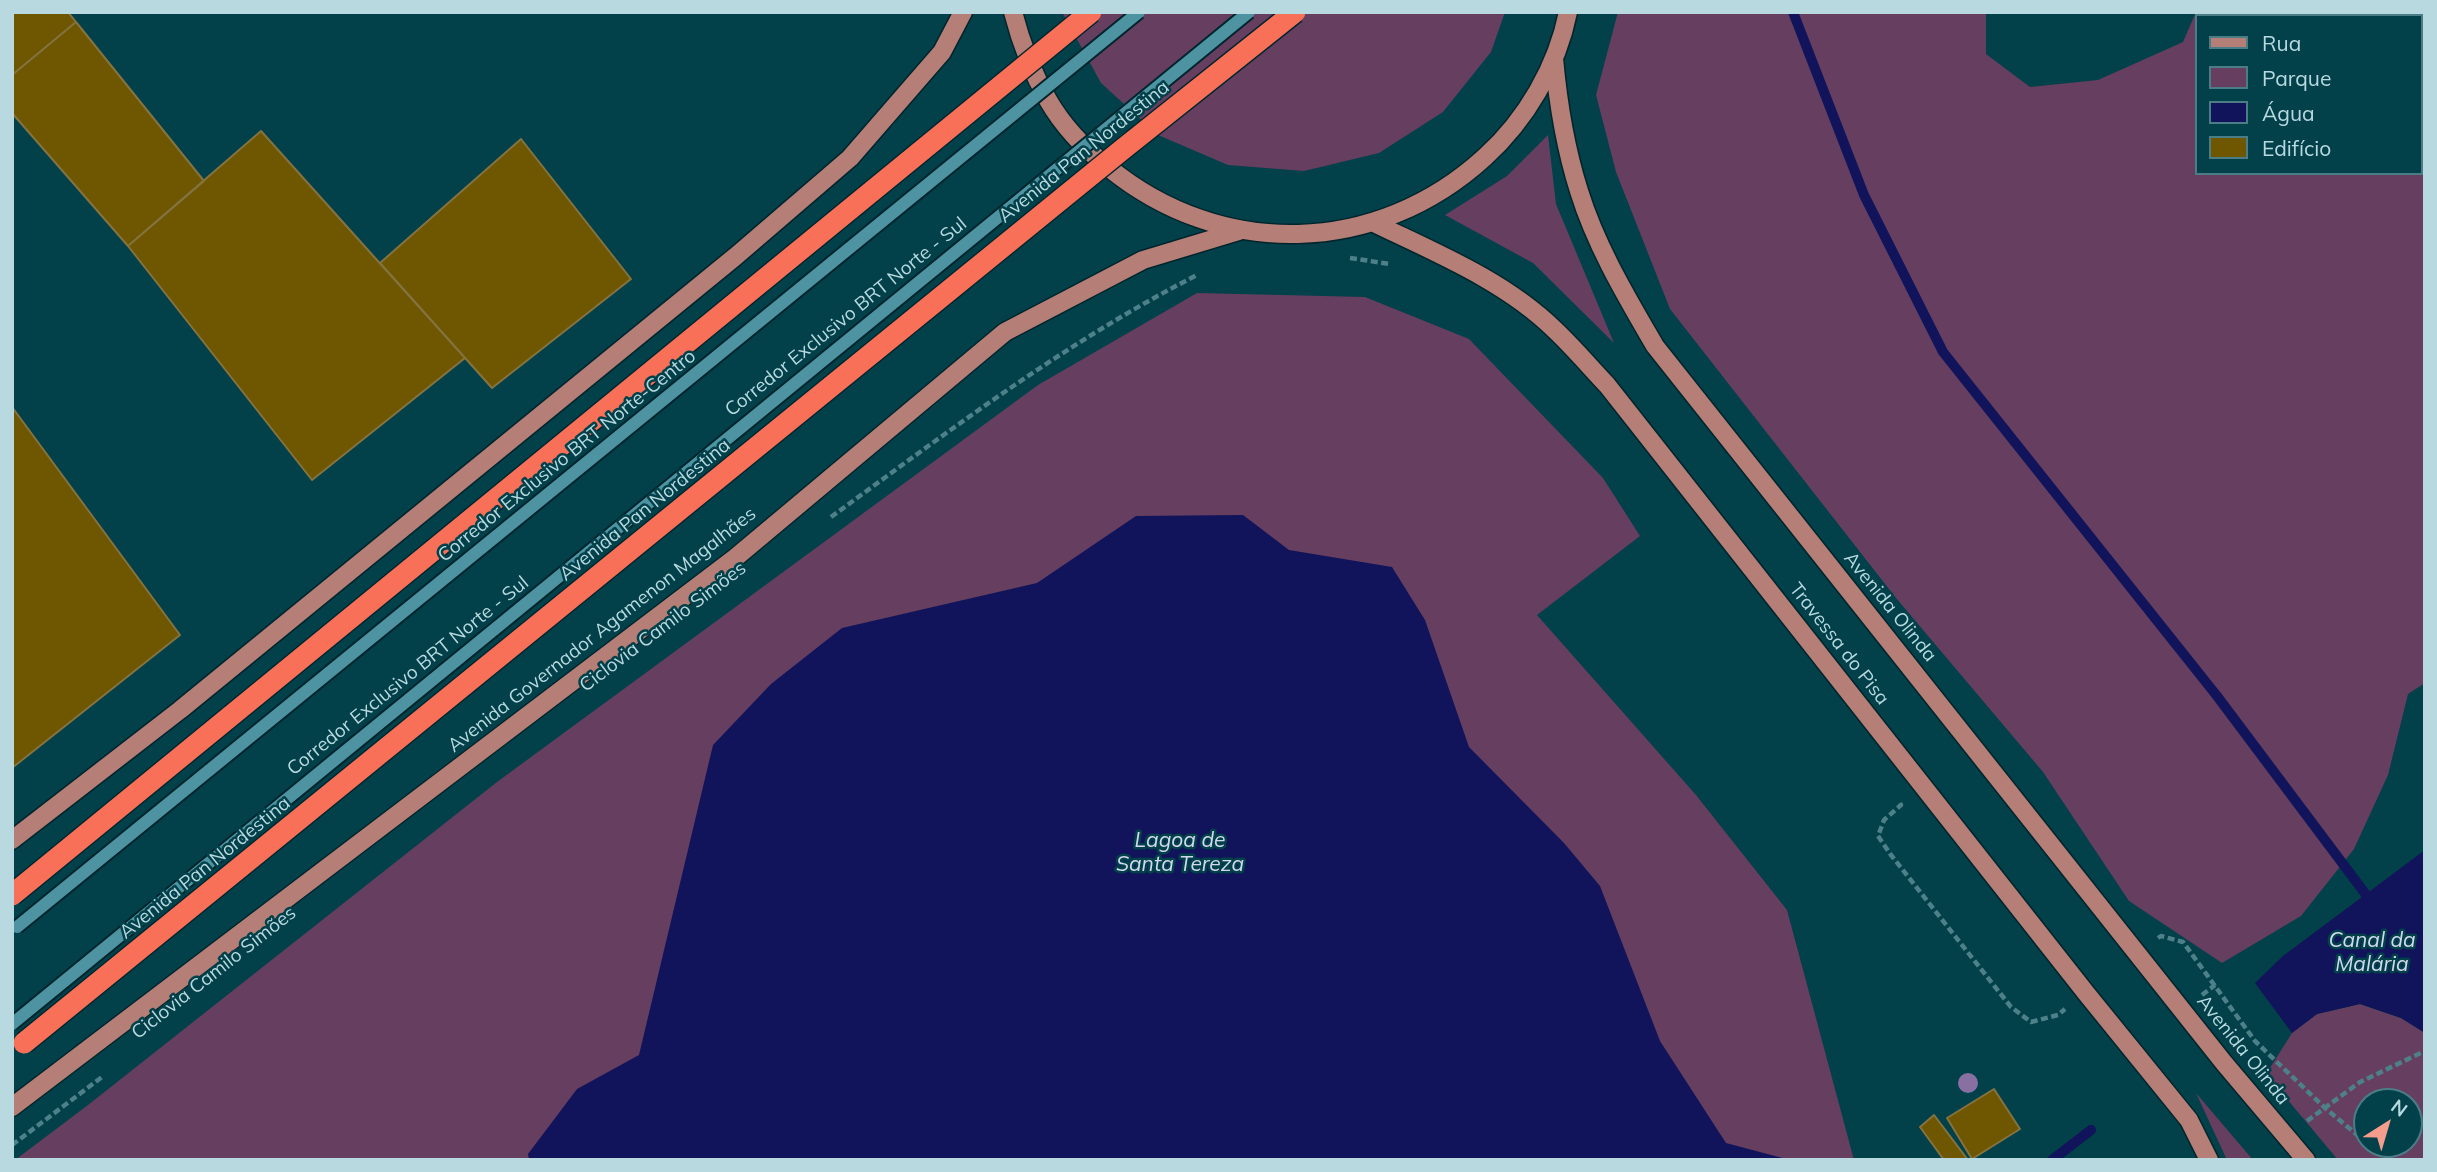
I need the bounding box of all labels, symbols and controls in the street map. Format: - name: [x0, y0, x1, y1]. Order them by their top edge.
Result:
- legend: [2196, 14, 2423, 175]
- text: Rua: [2262, 30, 2301, 56]
- text: Parque: [2262, 65, 2331, 91]
- street label: Avenida Pan Nordestina: [994, 76, 1174, 228]
- text: Água: [2262, 100, 2315, 126]
- text: Edifício: [2262, 135, 2331, 161]
- street label: Corredor Exclusivo BRT Norte - Sul: [721, 213, 971, 421]
- street label: Corredor Exclusivo BRT Norte-Centro: [434, 345, 700, 567]
- street label: Avenida Pan Nordestina: [555, 434, 735, 586]
- street label: Avenida Governador Agamenon Magalhães: [443, 503, 761, 757]
- street label: Avenida Olinda: [1839, 547, 1941, 667]
- street label: Ciclovia Camilo Simões: [575, 557, 751, 697]
- street label: Corredor Exclusivo BRT Norte - Sul: [283, 572, 533, 780]
- street label: Travessa do Pisa: [1784, 578, 1894, 710]
- street label: Avenida Pan Nordestina: [115, 792, 295, 944]
- water label: Lagoa de Santa Tereza: [1116, 828, 1244, 878]
- street label: Ciclovia Camilo Simões: [127, 902, 301, 1044]
- water label: Canal da Malária: [2328, 928, 2416, 978]
- street label: Avenida Olinda: [2192, 990, 2294, 1110]
- north arrow: [2353, 1088, 2423, 1158]
- text: N: [2386, 1094, 2412, 1122]

